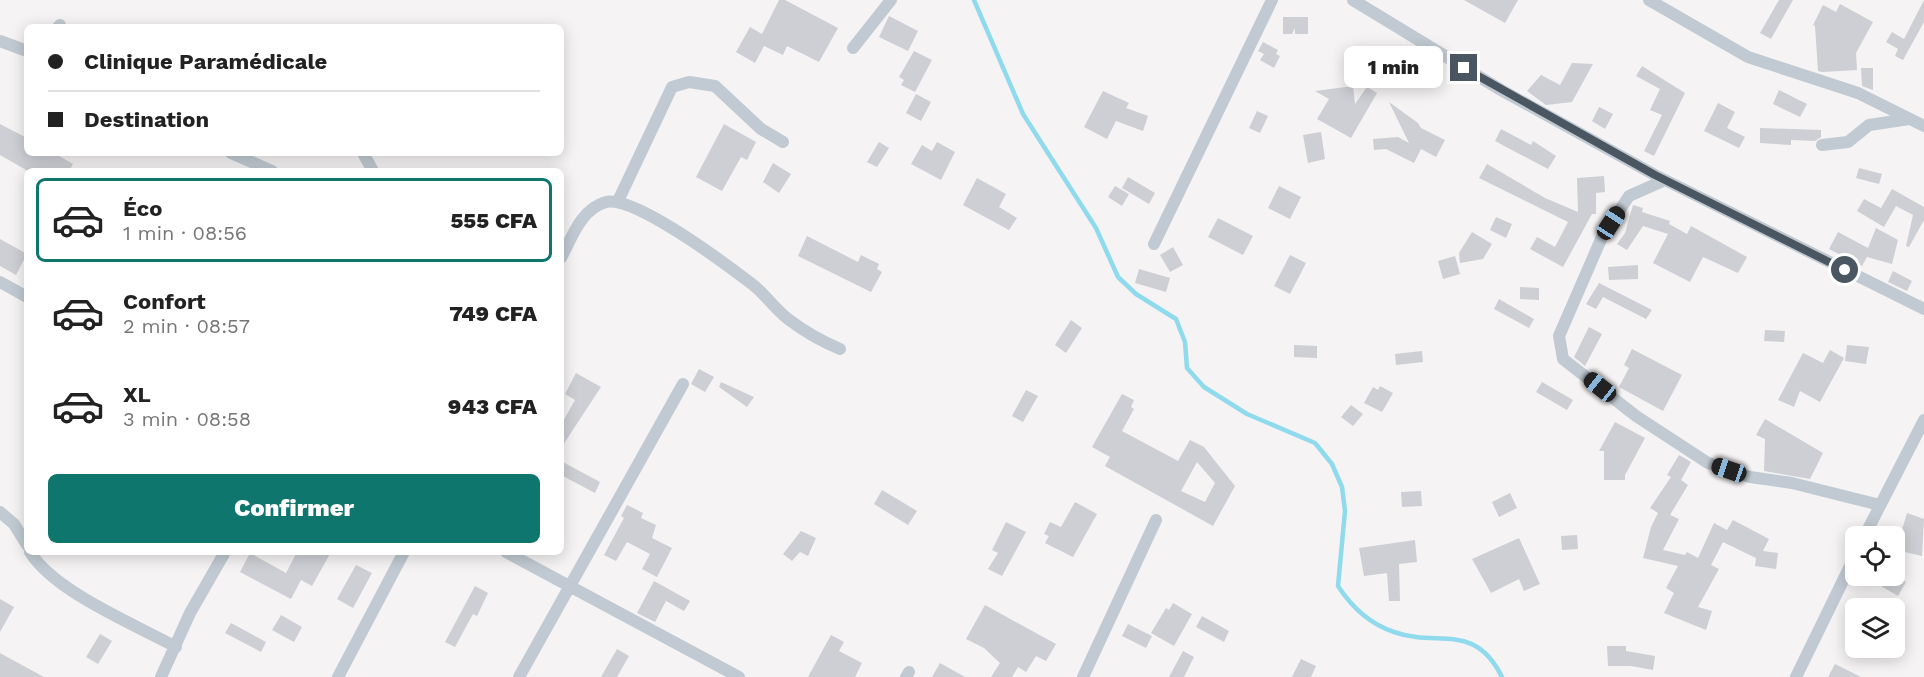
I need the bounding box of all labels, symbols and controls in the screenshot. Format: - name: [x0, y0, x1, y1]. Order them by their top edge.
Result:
- callout: 1 min: [1344, 47, 1443, 89]
- text: Clinique Paramédicale: [84, 49, 327, 74]
- route end: [1450, 54, 1477, 81]
- text: 1 min: [1368, 55, 1419, 79]
- text: Destination: [84, 107, 209, 132]
- icon: car: [51, 193, 105, 247]
- text: Éco: [123, 196, 162, 221]
- car: [1594, 203, 1628, 243]
- text: 555 CFA: [451, 208, 537, 233]
- text: 1 min · 08:56: [123, 221, 247, 245]
- route start: [1831, 256, 1858, 283]
- icon: car: [51, 286, 105, 340]
- text: Confort: [123, 289, 206, 314]
- text: 749 CFA: [449, 301, 537, 326]
- text: 2 min · 08:57: [123, 314, 250, 338]
- car: [1580, 369, 1620, 405]
- icon: car: [51, 379, 105, 433]
- text: XL: [123, 382, 151, 407]
- text: 943 CFA: [448, 394, 537, 419]
- text: 3 min · 08:58: [123, 407, 251, 431]
- car: [1709, 456, 1749, 484]
- button: Confirmer: [48, 474, 540, 543]
- map controls: [1845, 526, 1905, 658]
- button: locate: [1845, 526, 1905, 586]
- button: layers: [1845, 598, 1905, 658]

